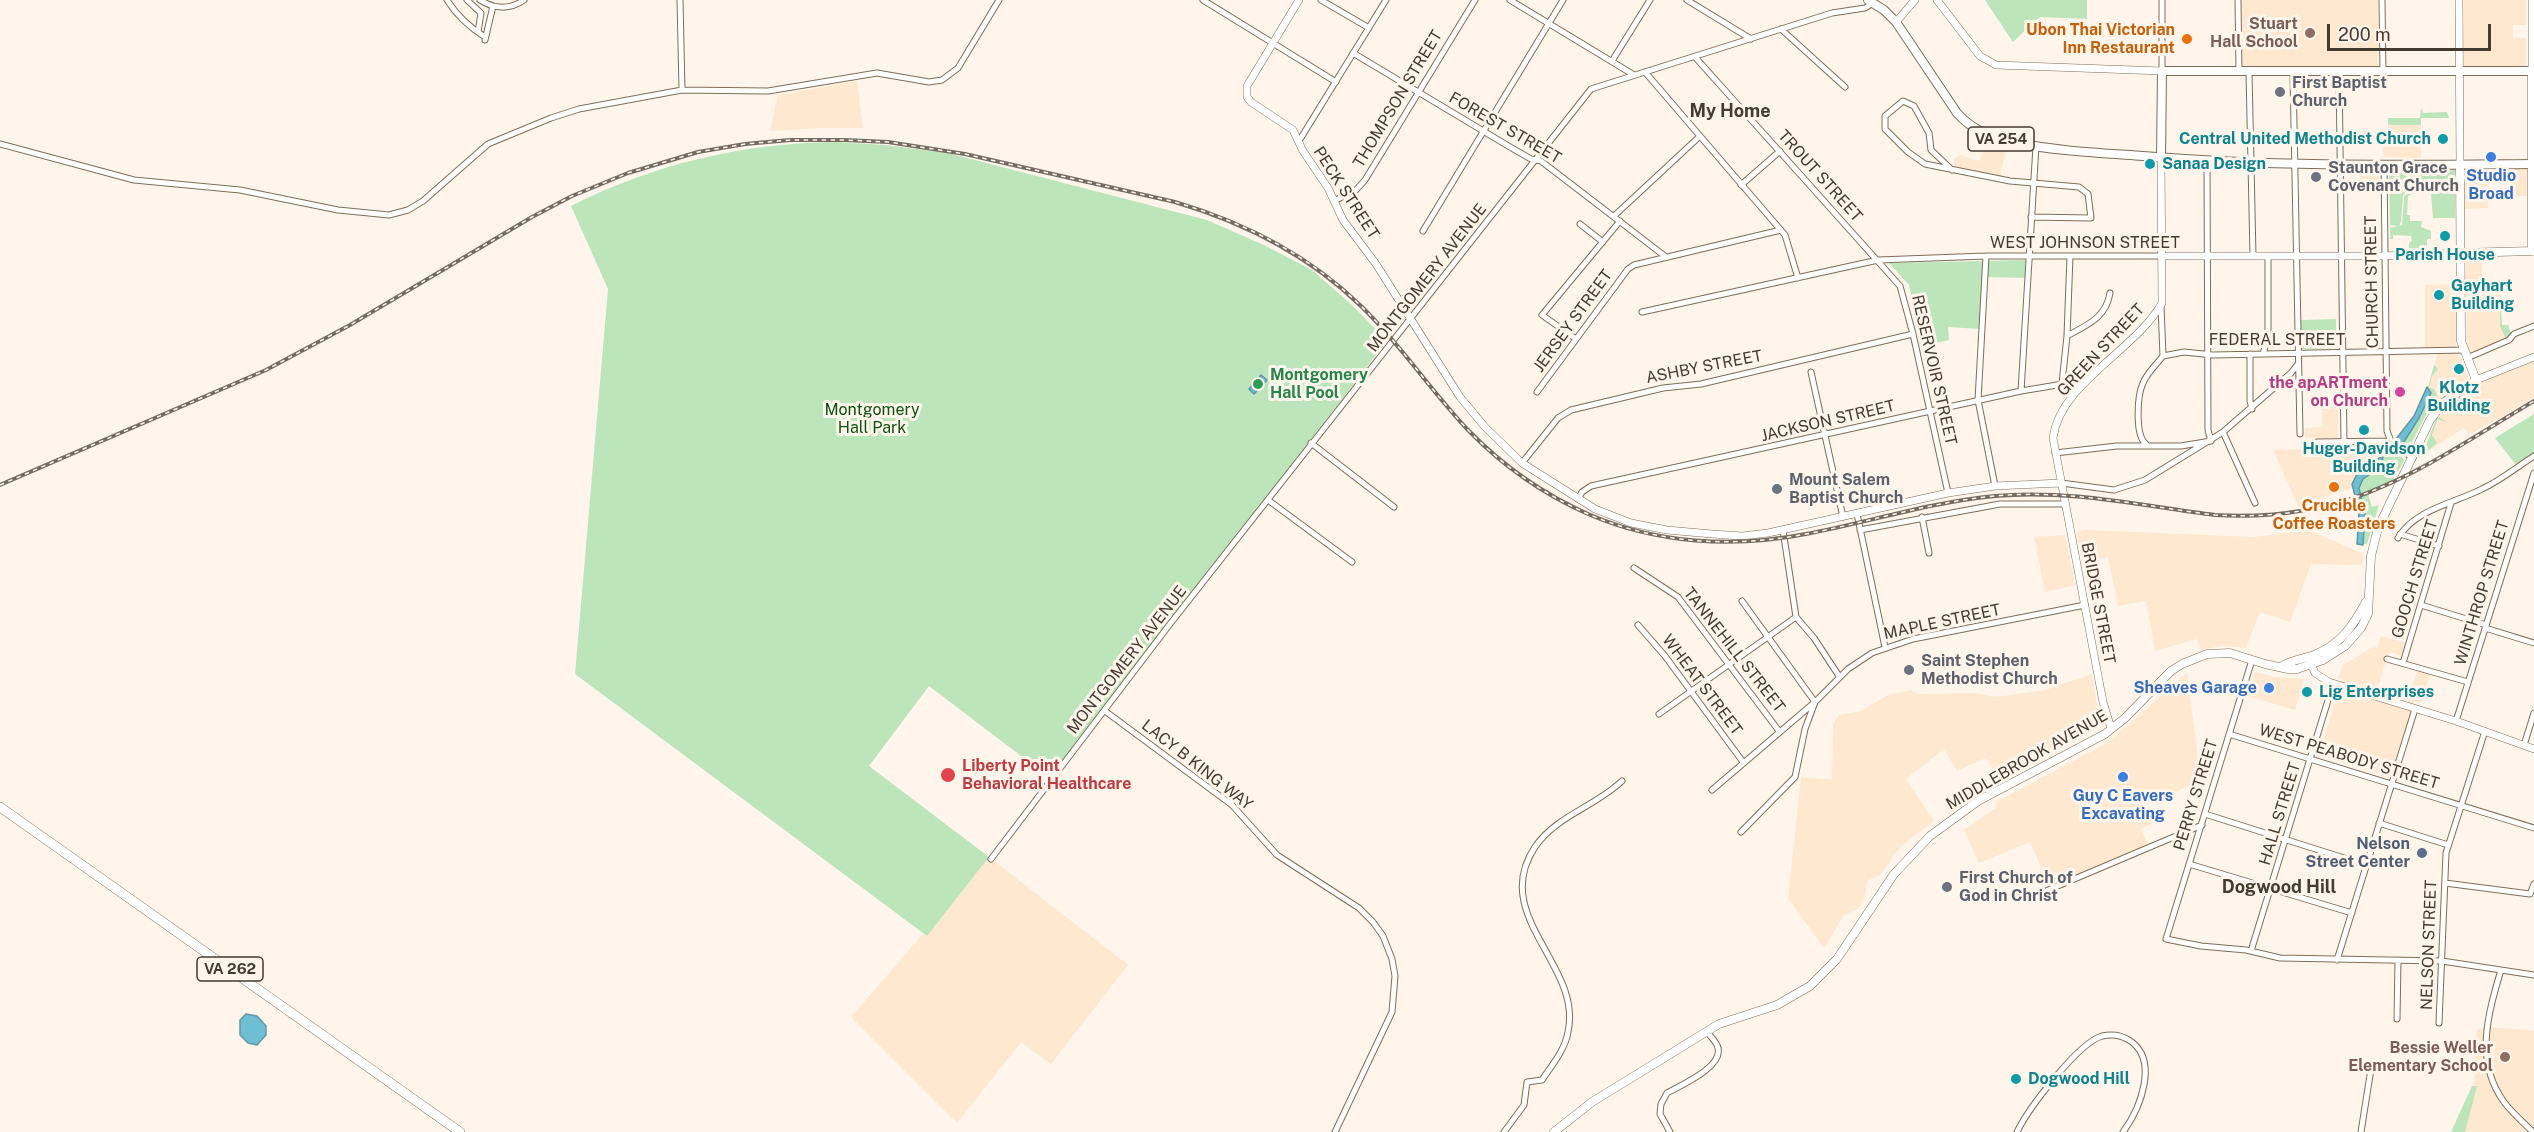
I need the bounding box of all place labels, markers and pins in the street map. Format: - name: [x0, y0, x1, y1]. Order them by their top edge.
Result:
- place label: Stuart Hall School: [2210, 14, 2298, 52]
- place label: Ubon Thai Victorian Inn Restaurant: [2026, 20, 2175, 58]
- marker: Stuart Hall School: [2303, 26, 2317, 40]
- marker: Ubon Thai Victorian Inn Restaurant: [2180, 32, 2194, 46]
- place label: First Baptist Church: [2292, 73, 2387, 111]
- marker: First Baptist Church: [2273, 85, 2287, 99]
- place label: Central United Methodist Church: [2179, 129, 2431, 149]
- marker: Central United Methodist Church: [2436, 132, 2450, 146]
- marker: Studio Broad: [2484, 150, 2498, 164]
- place label: Sanaa Design: [2162, 154, 2266, 174]
- marker: Sanaa Design: [2143, 157, 2157, 171]
- place label: Staunton Grace Covenant Church: [2328, 158, 2459, 196]
- place label: Studio Broad: [2466, 166, 2516, 204]
- marker: Staunton Grace Covenant Church: [2309, 170, 2323, 184]
- marker: Parish House: [2438, 229, 2452, 243]
- place label: Parish House: [2395, 245, 2495, 265]
- place label: Gayhart Building: [2451, 276, 2514, 314]
- marker: Gayhart Building: [2432, 288, 2446, 302]
- marker: Klotz Building: [2452, 362, 2466, 376]
- place label: Montgomery Hall Pool: [1270, 365, 1368, 403]
- place label: the apARTment on Church: [2269, 373, 2388, 411]
- marker: Montgomery Hall Pool: [1251, 377, 1265, 391]
- place label: Klotz Building: [2427, 378, 2491, 416]
- marker: the apARTment on Church: [2393, 385, 2407, 399]
- marker: Huger-Davidson Building: [2357, 423, 2371, 437]
- place label: Huger-Davidson Building: [2302, 439, 2426, 477]
- place label: Mount Salem Baptist Church: [1789, 470, 1903, 508]
- marker: Crucible Coffee Roasters: [2327, 480, 2341, 494]
- marker: Mount Salem Baptist Church: [1770, 482, 1784, 496]
- place label: Crucible Coffee Roasters: [2272, 496, 2396, 534]
- place label: Saint Stephen Methodist Church: [1921, 651, 2058, 689]
- marker: Saint Stephen Methodist Church: [1902, 663, 1916, 677]
- place label: Sheaves Garage: [2133, 678, 2257, 698]
- marker: Sheaves Garage: [2262, 681, 2276, 695]
- place label: Lig Enterprises: [2319, 682, 2434, 702]
- marker: Lig Enterprises: [2300, 685, 2314, 699]
- place label: Liberty Point Behavioral Healthcare: [962, 756, 1131, 794]
- marker: Liberty Point Behavioral Healthcare: [939, 766, 957, 784]
- marker: Guy C Eavers Excavating: [2116, 770, 2130, 784]
- place label: Guy C Eavers Excavating: [2073, 786, 2173, 824]
- place label: Nelson Street Center: [2305, 834, 2410, 872]
- marker: Nelson Street Center: [2415, 846, 2429, 860]
- place label: First Church of God in Christ: [1959, 868, 2073, 906]
- marker: First Church of God in Christ: [1940, 880, 1954, 894]
- place label: Bessie Weller Elementary School: [2348, 1038, 2493, 1076]
- marker: Bessie Weller Elementary School: [2498, 1050, 2512, 1064]
- place label: Dogwood Hill: [2028, 1069, 2130, 1089]
- marker: Dogwood Hill: [2009, 1072, 2023, 1086]

